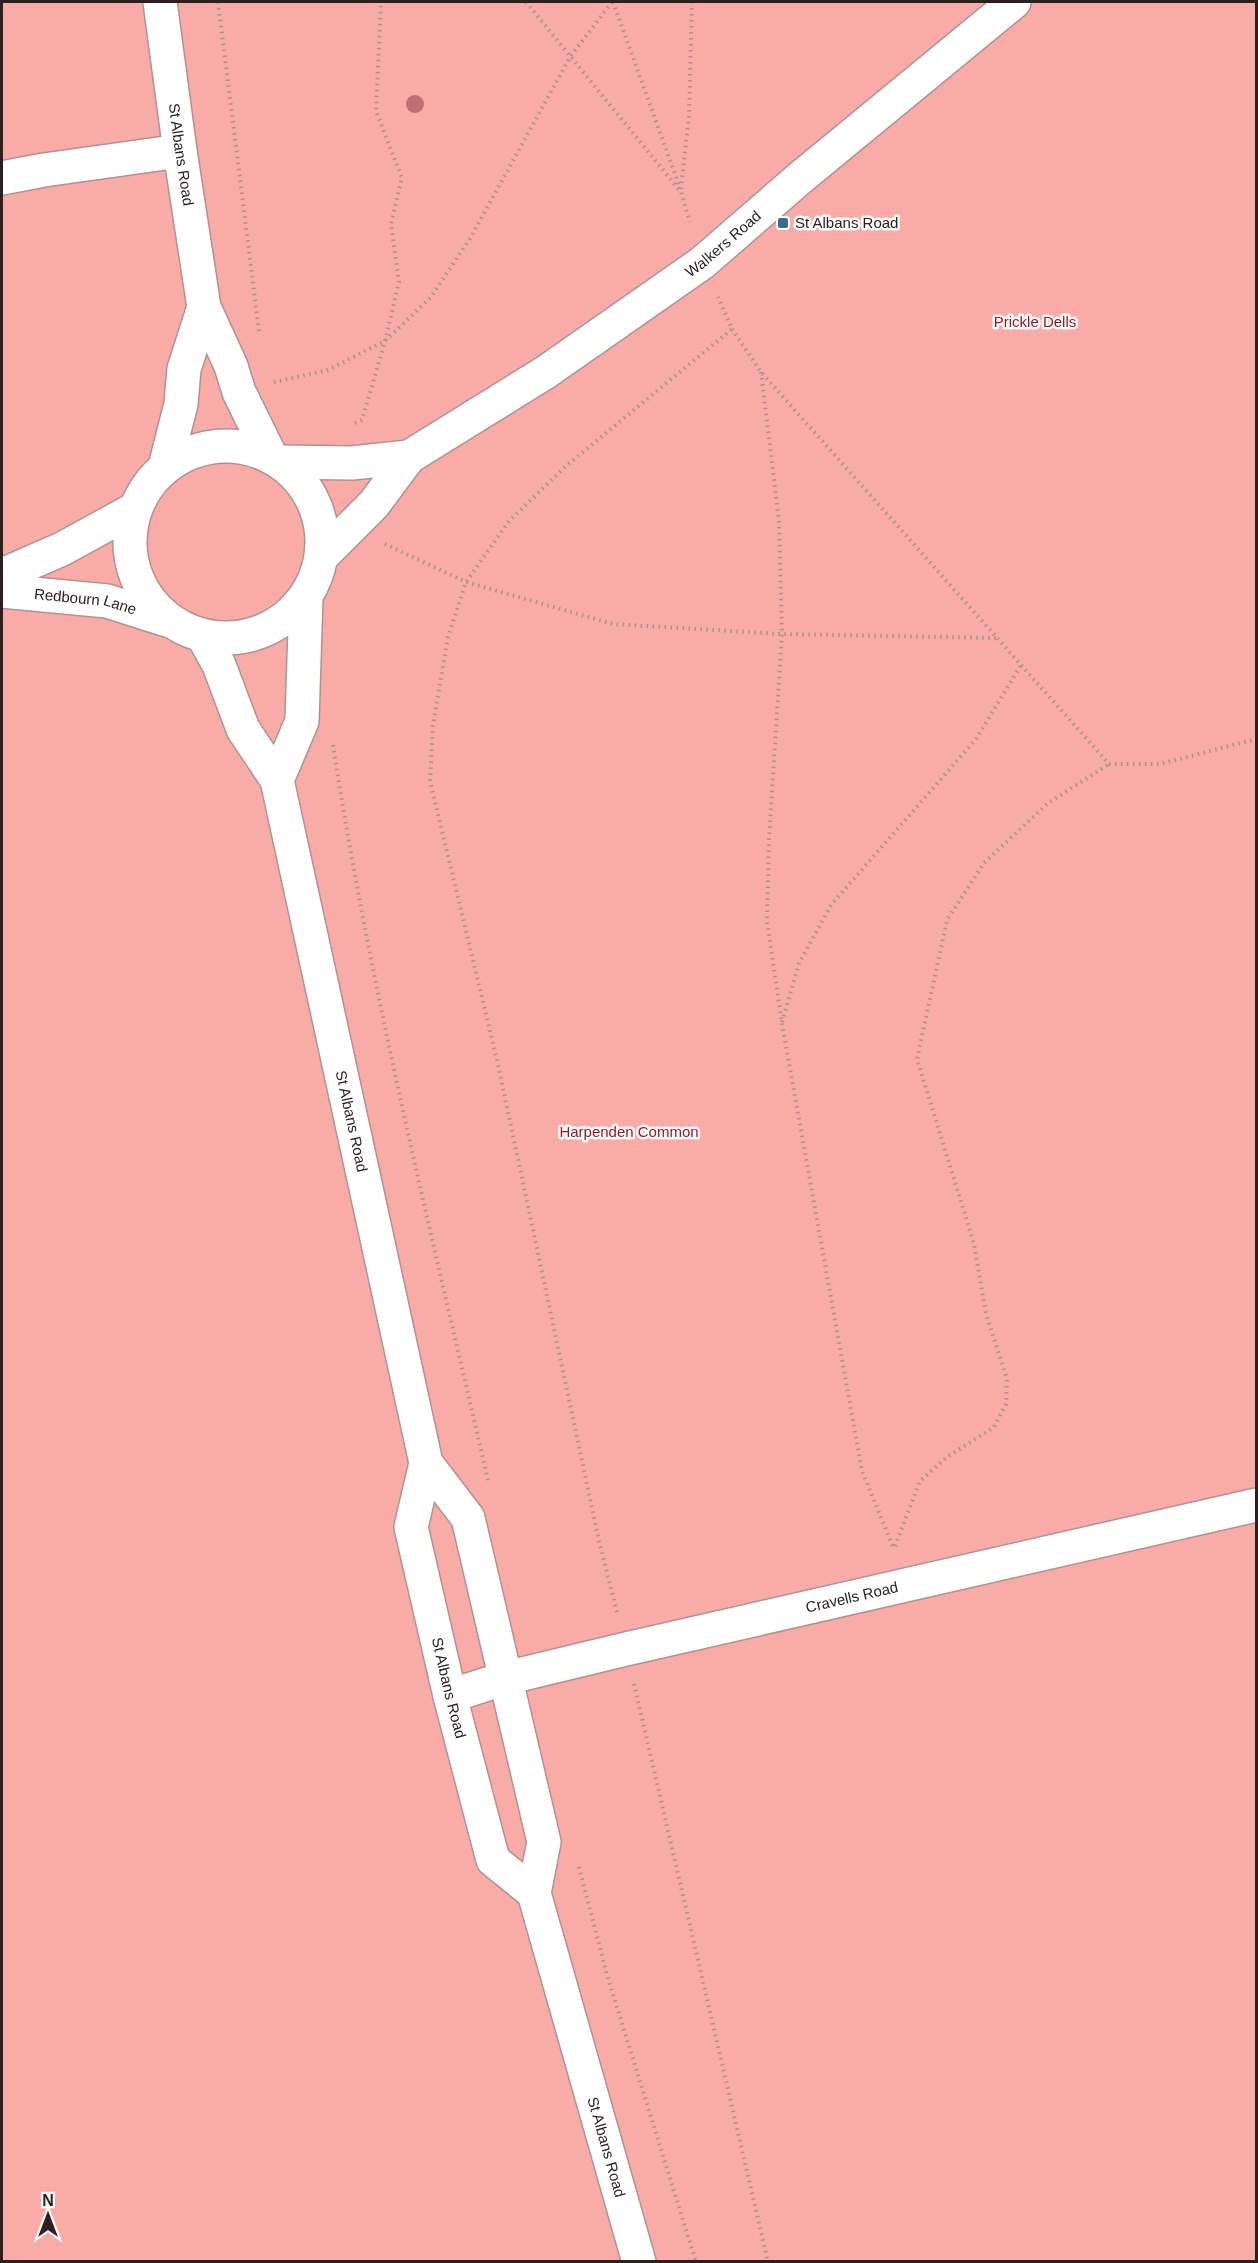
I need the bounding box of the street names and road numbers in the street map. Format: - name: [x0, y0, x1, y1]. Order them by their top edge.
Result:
- street label: St Albans Road: [166, 102, 197, 207]
- street label: Walkers Road: [682, 207, 764, 280]
- street label: Redbourn Lane: [33, 585, 139, 618]
- street label: St Albans Road: [333, 1069, 371, 1173]
- street label: Cravells Road: [804, 1578, 900, 1616]
- street label: St Albans Road: [429, 1636, 470, 1740]
- street label: St Albans Road: [584, 2095, 629, 2199]

